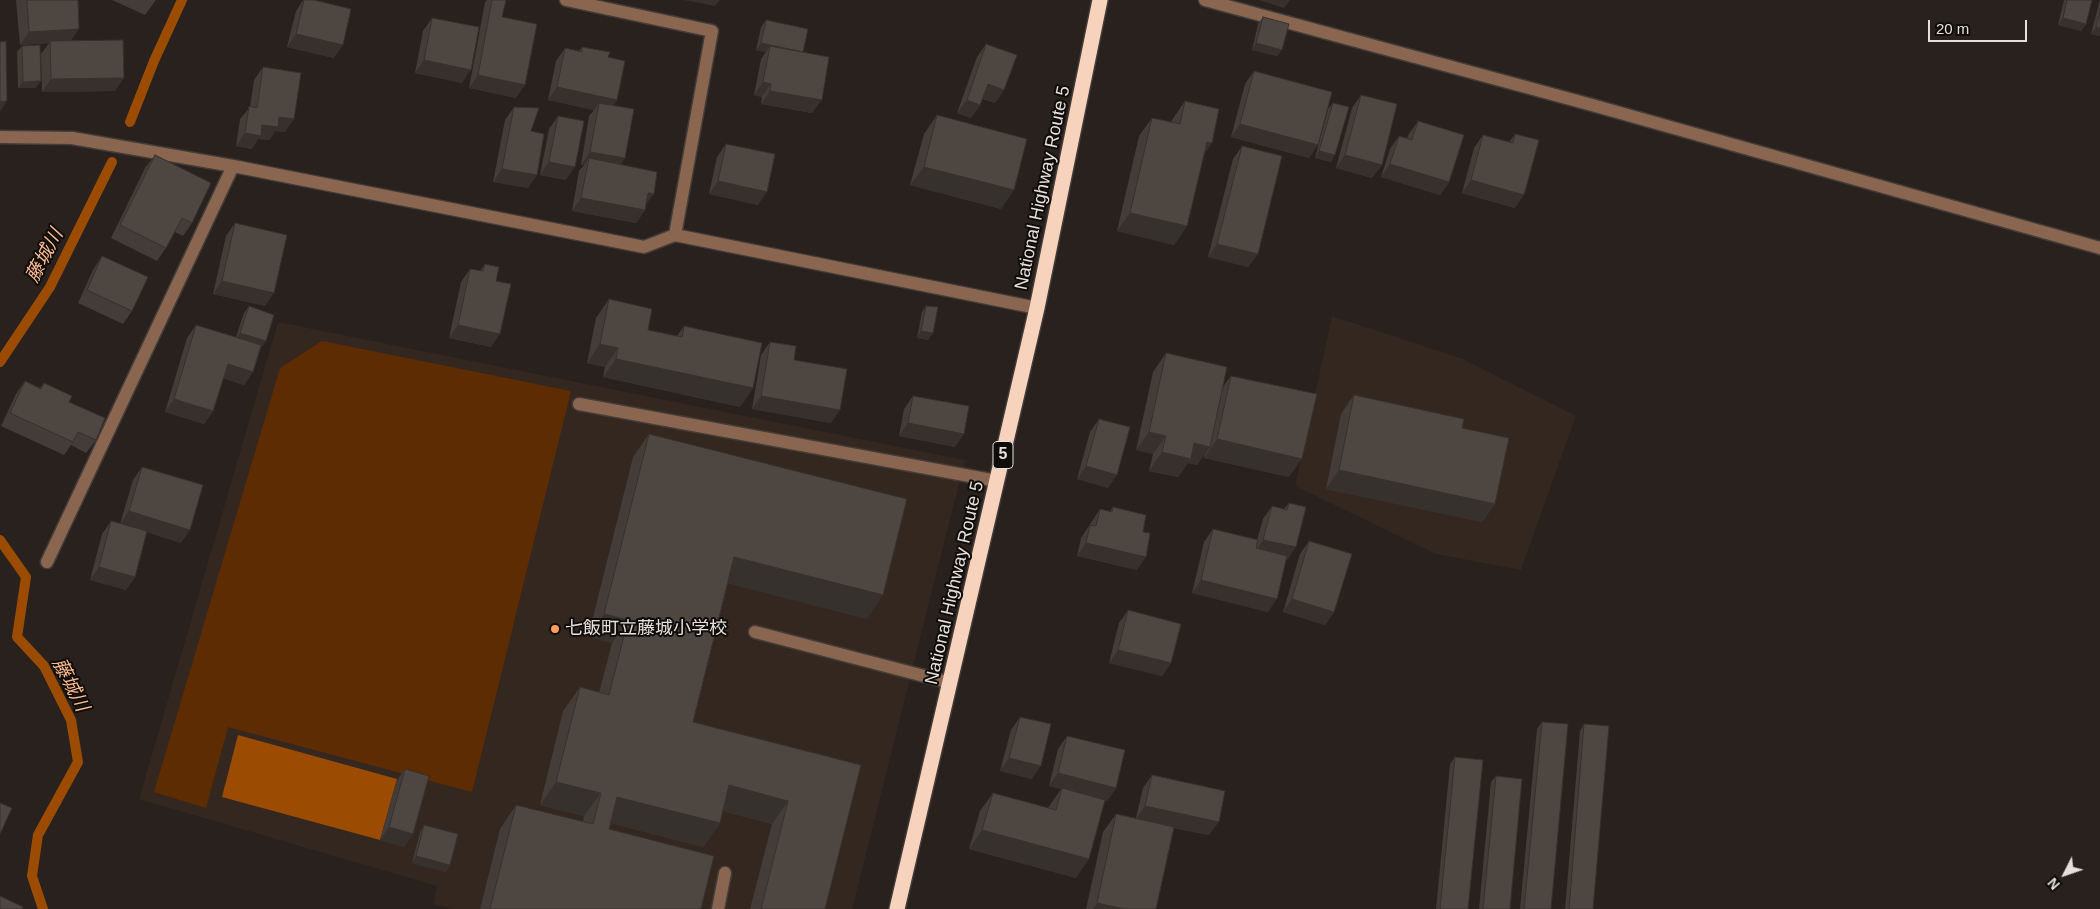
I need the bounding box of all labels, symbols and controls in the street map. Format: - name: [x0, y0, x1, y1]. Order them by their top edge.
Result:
- scale bar: [1930, 10, 2029, 42]
- text: 20 m: [1936, 20, 1969, 37]
- street label: National Highway Route 5: [1011, 84, 1075, 292]
- water label: 藤城川: [22, 225, 68, 287]
- road number: 5: [993, 442, 1013, 468]
- street label: National Highway Route 5: [921, 479, 989, 687]
- place label: 七飯町立藤城小学校: [565, 618, 727, 640]
- marker: 七飯町立藤城小学校: [549, 623, 561, 635]
- water label: 藤城川: [47, 654, 93, 716]
- north arrow: [2040, 849, 2090, 899]
- text: N: [2044, 875, 2063, 893]

